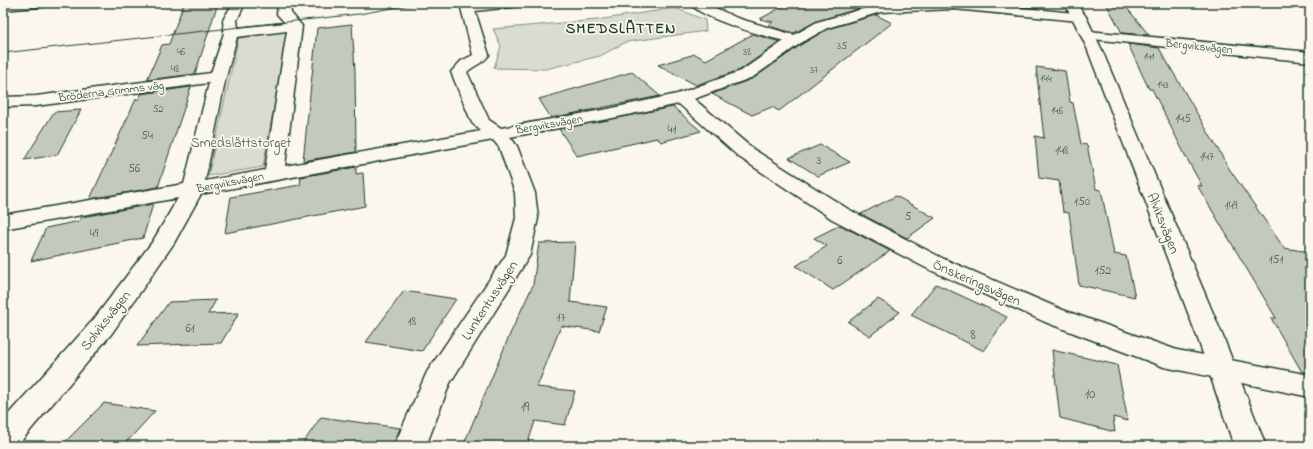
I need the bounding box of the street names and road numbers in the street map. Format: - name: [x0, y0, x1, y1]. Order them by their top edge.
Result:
- street label: Bergviksvägen: [1163, 34, 1234, 61]
- street label: Bröderna Grimms väg: [56, 77, 165, 109]
- street label: Bergviksvägen: [513, 110, 585, 141]
- street label: Bergviksvägen: [194, 168, 266, 199]
- street label: Alviksvägen: [1140, 190, 1184, 258]
- street label: Önskeringsvägen: [928, 255, 1024, 313]
- street label: Lunkentusvägen: [457, 257, 525, 345]
- street label: Solviksvägen: [76, 286, 137, 356]

